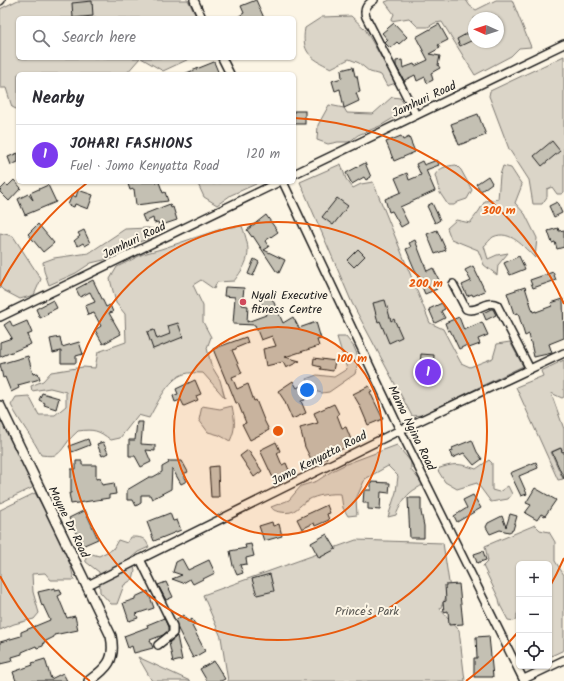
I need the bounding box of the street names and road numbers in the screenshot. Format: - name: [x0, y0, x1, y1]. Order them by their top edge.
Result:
- street label: Jamhuri Road: [389, 76, 460, 123]
- street label: Jamhuri Road: [99, 216, 170, 264]
- street label: Mama Ngina Road: [383, 382, 441, 475]
- street label: Jomo Kenyatta Road: [268, 426, 371, 491]
- street label: Moyne Dr Road: [43, 483, 95, 562]

